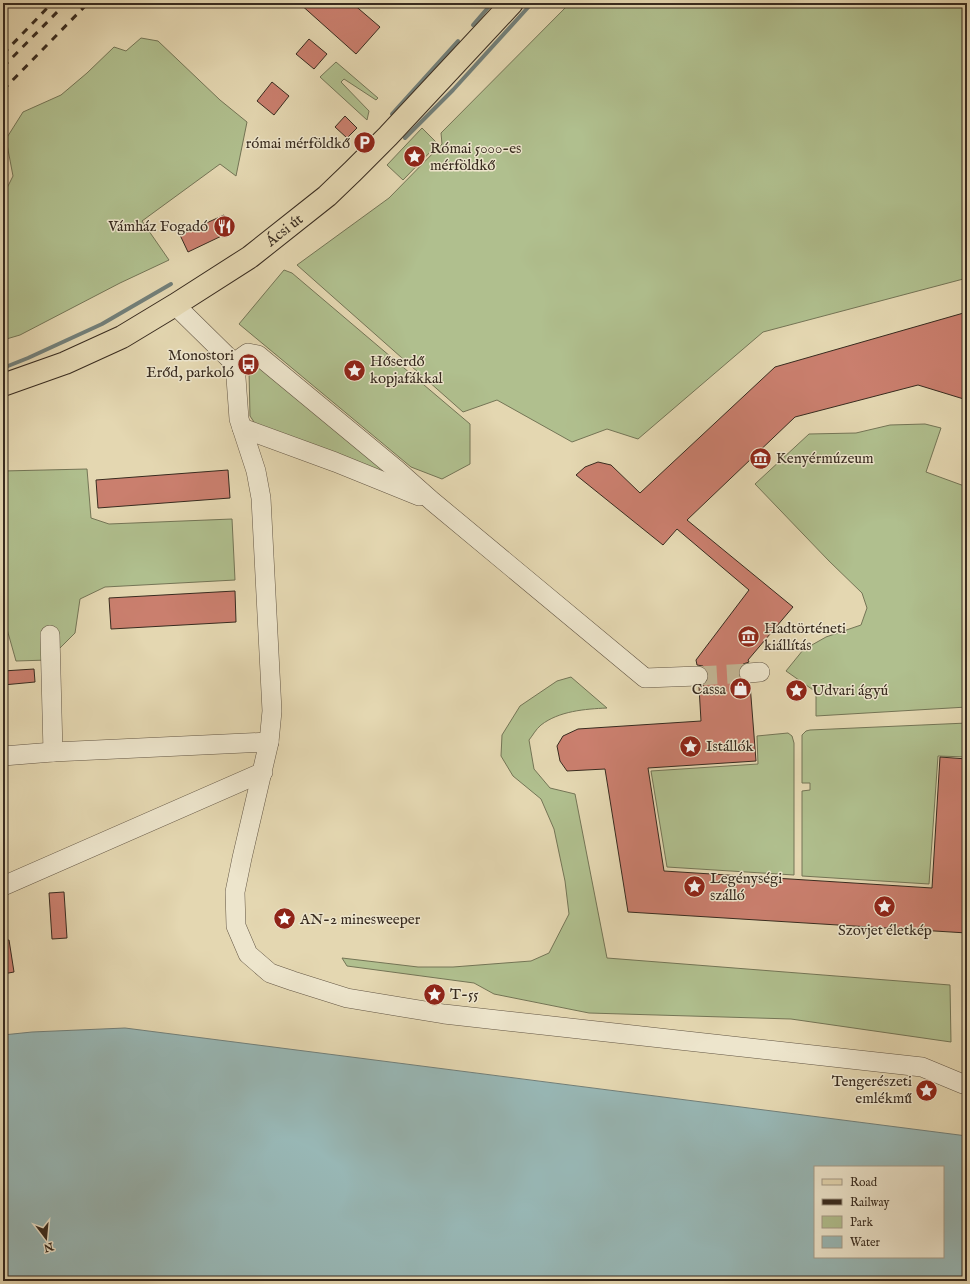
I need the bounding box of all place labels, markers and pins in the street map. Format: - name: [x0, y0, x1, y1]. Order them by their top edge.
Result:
- parking icon: római mérföldkő: [352, 130, 378, 156]
- place label: római mérföldkő: [246, 134, 350, 153]
- place label: Római 5000-es mérföldkő: [430, 139, 521, 175]
- place icon: Római 5000-es mérföldkő: [402, 144, 428, 170]
- restaurant icon: Vámház Fogadó: [211, 213, 237, 239]
- place label: Vámház Fogadó: [107, 217, 208, 236]
- place label: Monostori Erőd, parkoló: [146, 346, 234, 382]
- bus stop icon: Monostori Erőd, parkoló: [236, 351, 262, 377]
- place label: Hőserdő kopjafákkal: [370, 352, 444, 388]
- place icon: Hőserdő kopjafákkal: [341, 357, 367, 383]
- museum icon: Kenyérmúzeum: [747, 445, 773, 471]
- place label: Kenyérmúzeum: [776, 449, 874, 468]
- place label: Hadtörténeti kiállítás: [764, 619, 846, 655]
- museum icon: Hadtörténeti kiállítás: [736, 624, 762, 650]
- shop icon: Cassa: [728, 676, 754, 702]
- place icon: Udvari ágyú: [783, 677, 809, 703]
- place label: Cassa: [692, 680, 727, 699]
- place label: Udvari ágyú: [812, 681, 889, 700]
- place icon: Istállók: [677, 733, 703, 759]
- place label: Istállók: [706, 737, 755, 756]
- place label: Legénységi szálló: [710, 869, 782, 905]
- place icon: Legénységi szálló: [682, 874, 708, 900]
- place icon: Szovjet életkép: [872, 894, 898, 920]
- place icon: AN-2 minesweeper: [271, 906, 297, 932]
- place label: AN-2 minesweeper: [299, 910, 421, 929]
- place label: Szovjet életkép: [838, 921, 932, 940]
- place icon: T-55: [421, 981, 447, 1007]
- place label: T-55: [450, 985, 479, 1004]
- place label: Tengerészeti emlékmű: [832, 1072, 912, 1108]
- place icon: Tengerészeti emlékmű: [914, 1077, 940, 1103]

